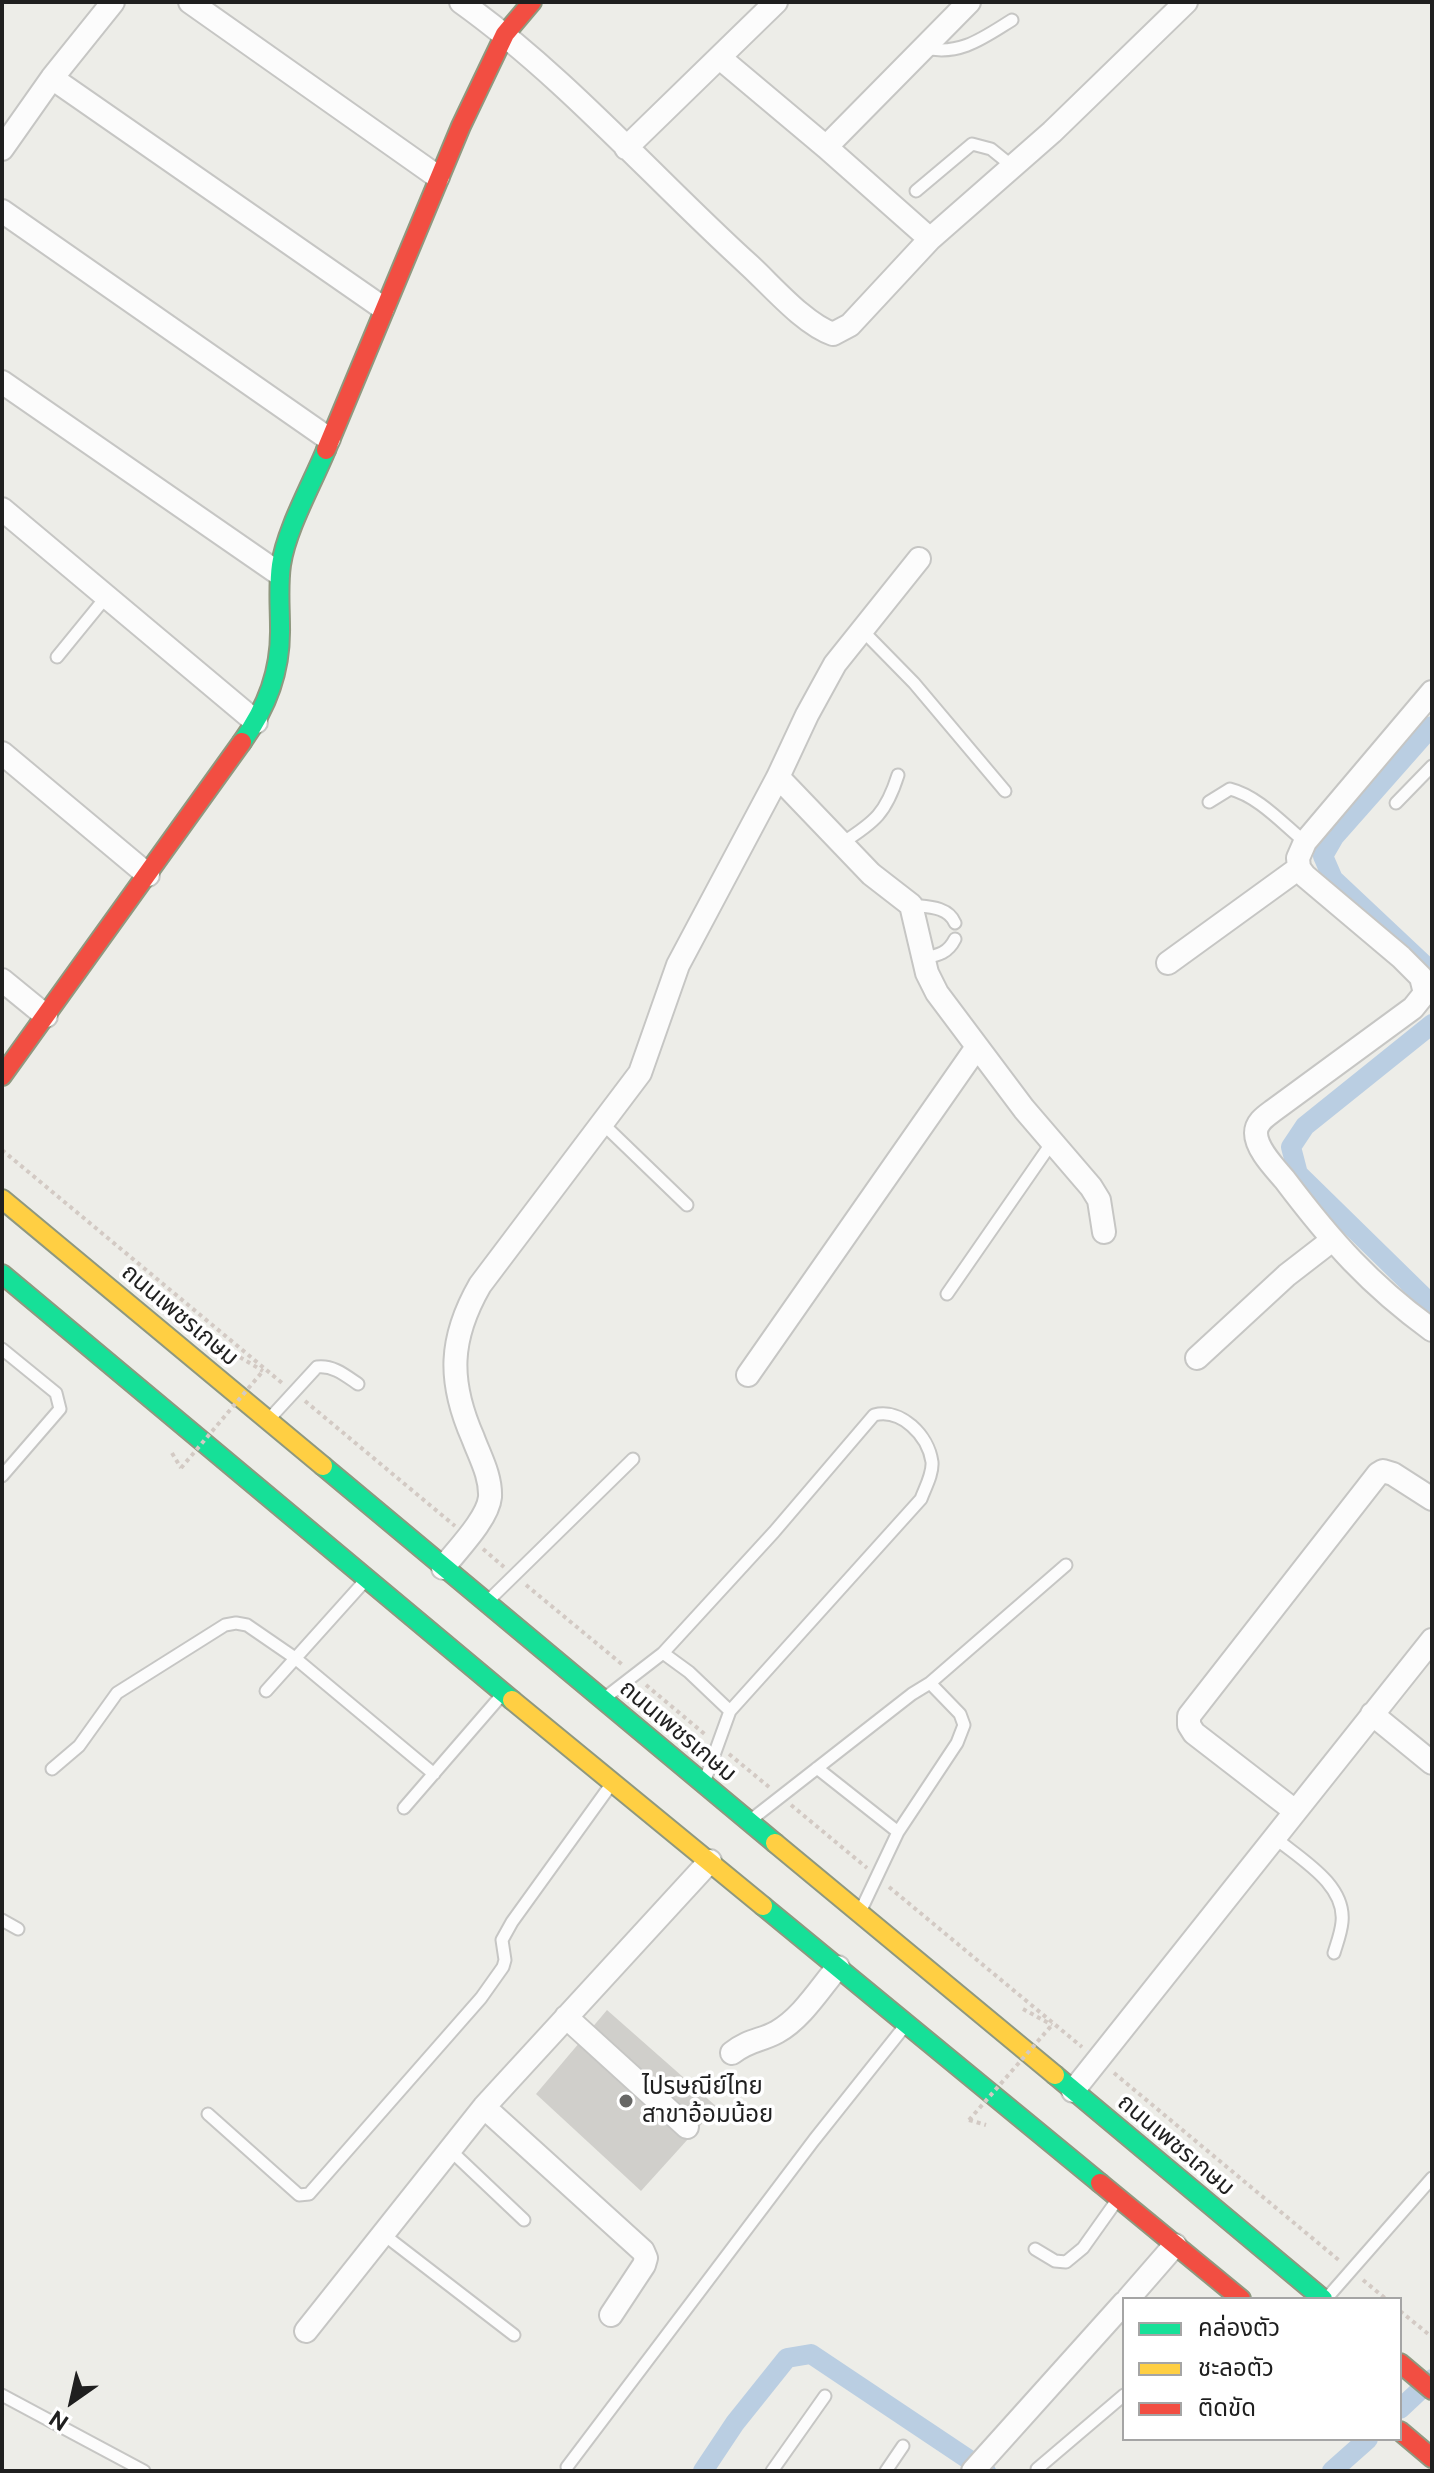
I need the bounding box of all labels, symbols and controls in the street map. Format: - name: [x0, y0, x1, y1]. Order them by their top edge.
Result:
- street label: ถนนเพชรเกษม: [116, 1258, 244, 1372]
- street label: ถนนเพชรเกษม: [614, 1674, 742, 1788]
- place label: ไปรษณีย์ไทย สาขาอ้อมน้อย: [642, 2073, 773, 2129]
- street label: ถนนเพชรเกษม: [1112, 2088, 1240, 2202]
- marker: ไปรษณีย์ไทย สาขาอ้อมน้อย: [617, 2092, 635, 2110]
- legend: [1122, 2297, 1402, 2441]
- text: คล่องตัว: [1198, 2313, 1280, 2341]
- text: ชะลอตัว: [1198, 2353, 1274, 2381]
- north arrow: [32, 2361, 112, 2441]
- text: ติดขัด: [1198, 2393, 1256, 2421]
- text: N: [44, 2405, 73, 2436]

